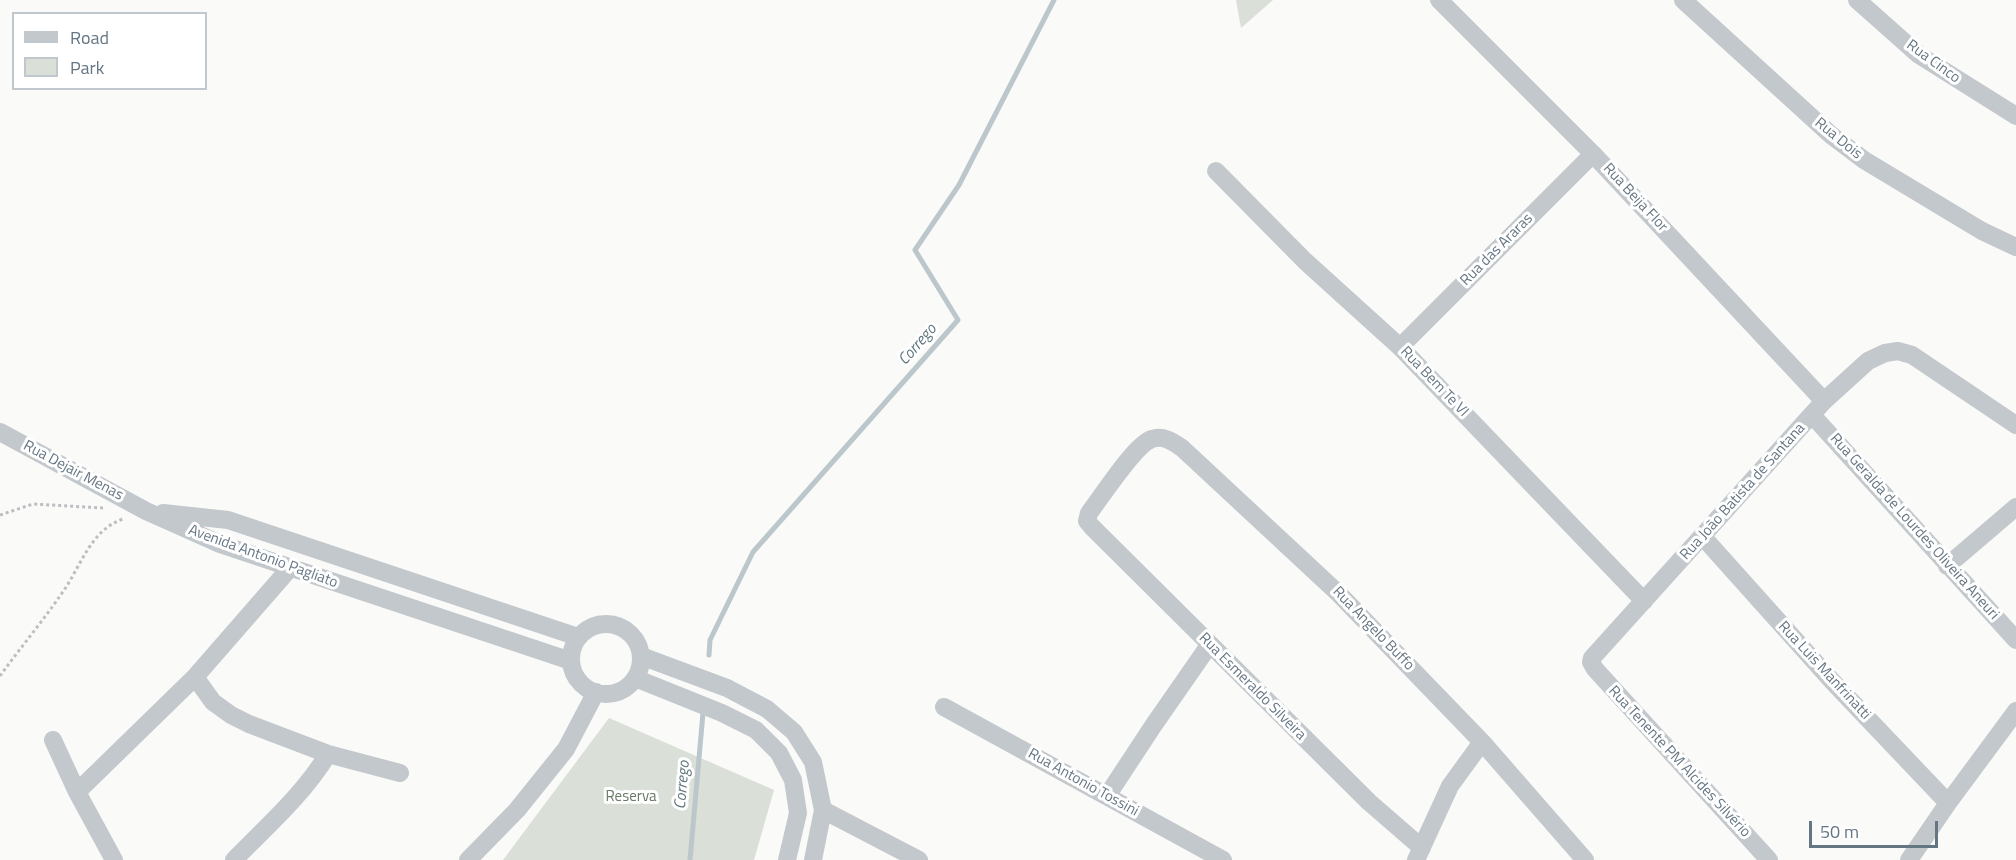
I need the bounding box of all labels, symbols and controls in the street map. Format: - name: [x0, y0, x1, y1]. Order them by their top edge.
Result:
- legend: [12, 12, 207, 90]
- text: Road: [70, 24, 109, 51]
- street label: Rua Cinco: [1903, 37, 1963, 87]
- text: Park: [70, 54, 104, 81]
- street label: Rua Dois: [1811, 114, 1865, 164]
- street label: Rua Beija Flor: [1599, 160, 1671, 236]
- street label: Rua das Araras: [1457, 210, 1537, 290]
- water label: Corrego: [895, 320, 941, 370]
- street label: Rua Bem Te VI: [1396, 343, 1472, 421]
- street label: Rua João Batista de Santana: [1677, 420, 1809, 564]
- street label: Rua Geralda de Lourdes Oliveira Aneuri: [1826, 430, 2002, 624]
- street label: Rua Dejair Menas: [20, 437, 126, 505]
- street label: Avenida Antonio Pagliato: [186, 522, 340, 592]
- street label: Rua Angelo Buffo: [1328, 583, 1418, 675]
- street label: Rua Luis Manfrinatti: [1774, 618, 1874, 724]
- street label: Rua Esmeraldo Silveira: [1195, 630, 1309, 744]
- street label: Rua Tenente PM Alcides Silvério: [1604, 683, 1754, 841]
- street label: Rua Antonio Tossini: [1025, 745, 1141, 821]
- water label: Corrego: [671, 760, 695, 810]
- park label: Reserva: [605, 788, 657, 806]
- scale bar: [1812, 809, 1941, 847]
- text: 50 m: [1820, 818, 1859, 845]

